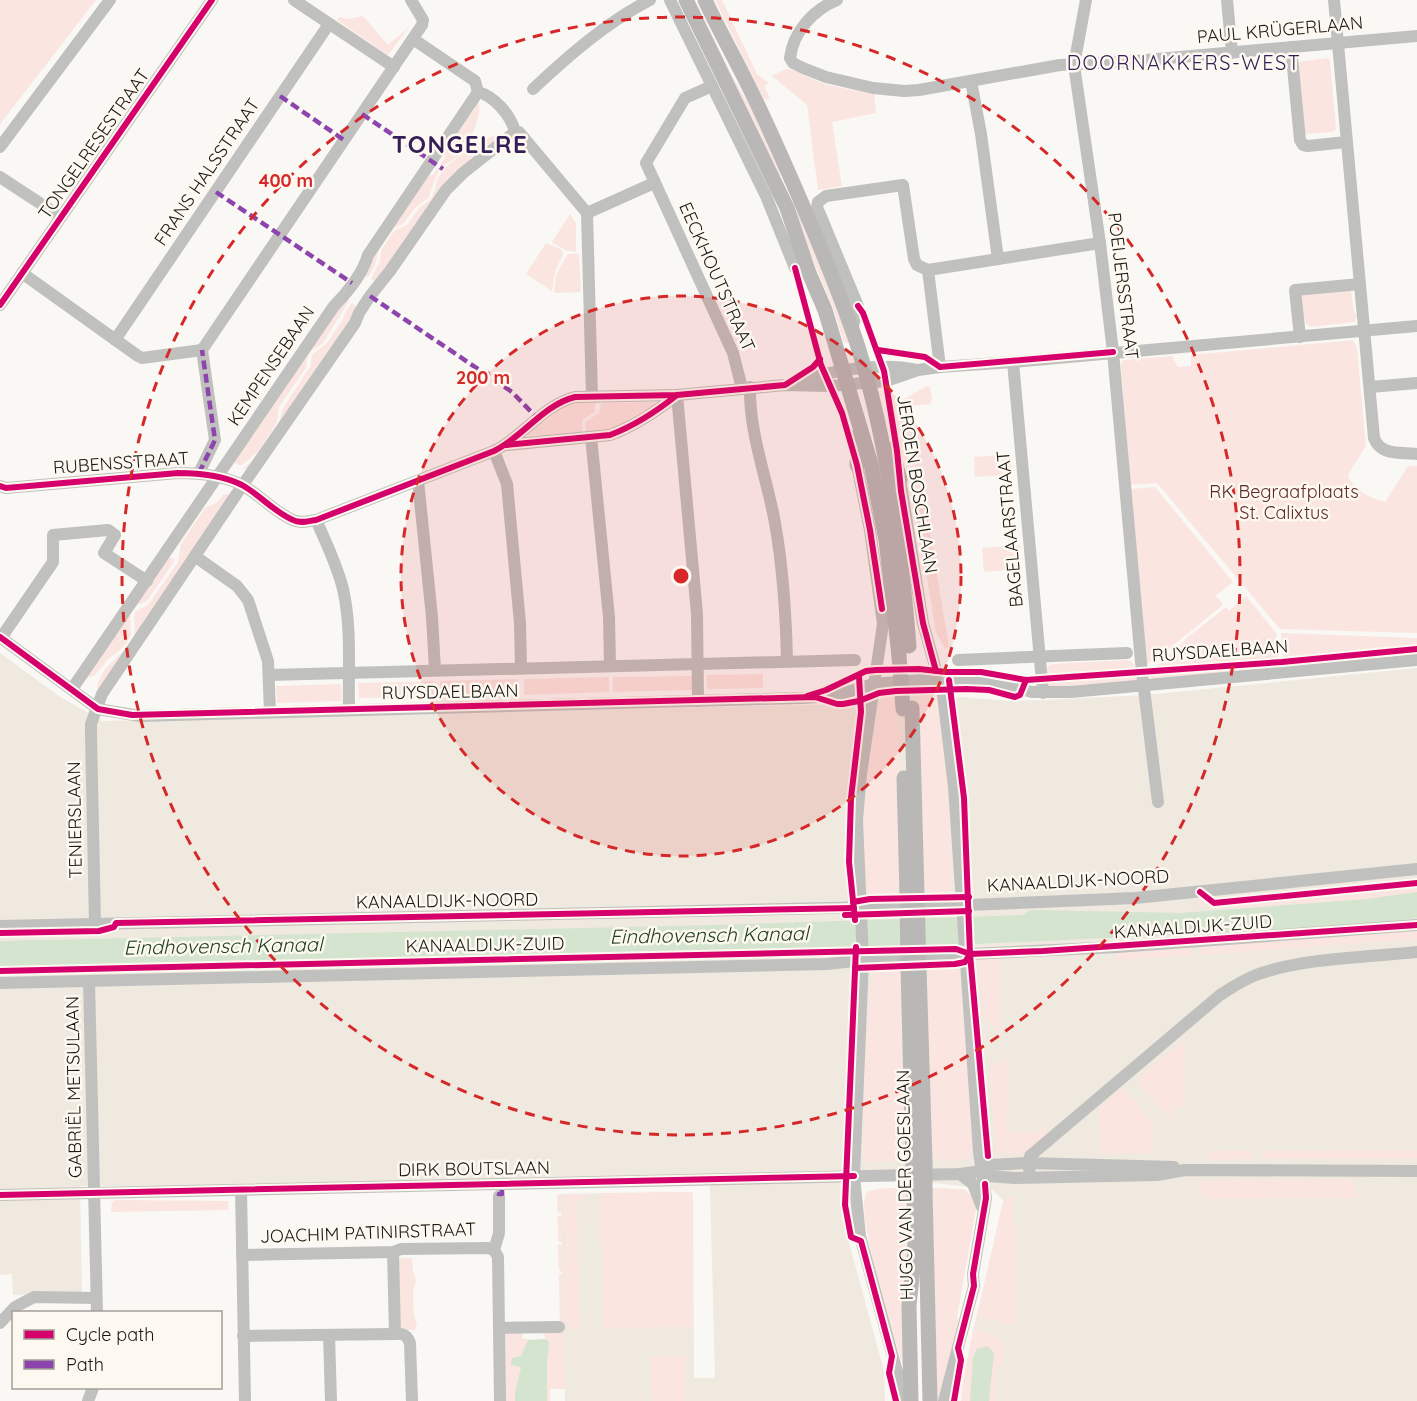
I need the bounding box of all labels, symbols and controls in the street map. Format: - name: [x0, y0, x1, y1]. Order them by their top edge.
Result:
- street label: PAUL KRÜGERLAAN: [1196, 11, 1364, 48]
- district label: DOORNAKKERS-WEST: [1067, 50, 1301, 75]
- street label: TONGELRESESTRAAT: [33, 64, 154, 223]
- street label: FRANS HALSSTRAAT: [149, 94, 264, 250]
- district label: TONGELRE: [392, 129, 528, 159]
- text: 400 m: [259, 169, 313, 192]
- street label: EECKHOUTSTRAAT: [674, 199, 761, 355]
- street label: POEIJERSSTRAAT: [1103, 211, 1144, 361]
- street label: KEMPENSEBAAN: [222, 301, 319, 430]
- text: 200 m: [456, 366, 510, 389]
- street label: JEROEN BOSCHLAAN: [892, 393, 943, 575]
- street label: RUBENSSTRAAT: [52, 446, 190, 479]
- street label: BAGELAARSTRAAT: [991, 450, 1028, 608]
- park label: RK Begraafplaats St. Calixtus: [1209, 480, 1359, 524]
- centre of rings: [671, 566, 691, 586]
- street label: RUYSDAELBAAN: [1151, 634, 1289, 667]
- street label: RUYSDAELBAAN: [381, 679, 519, 704]
- street label: TENIERSLAAN: [62, 761, 87, 879]
- street label: KANAALDIJK-NOORD: [986, 864, 1170, 897]
- street label: KANAALDIJK-NOORD: [356, 887, 538, 914]
- street label: KANAALDIJK-ZUID: [1113, 909, 1273, 944]
- water label: Eindhovensch Kanaal: [609, 920, 811, 949]
- water label: Eindhovensch Kanaal: [123, 931, 325, 960]
- street label: KANAALDIJK-ZUID: [406, 932, 565, 957]
- street label: GABRIËL METSULAAN: [60, 996, 87, 1178]
- street label: HUGO VAN DER GOESLAAN: [891, 1069, 918, 1301]
- street label: DIRK BOUTSLAAN: [398, 1156, 550, 1181]
- street label: JOACHIM PATINIRSTRAAT: [259, 1217, 477, 1248]
- legend: [12, 1311, 222, 1389]
- text: Cycle path: [66, 1323, 154, 1346]
- text: Path: [66, 1353, 104, 1376]

